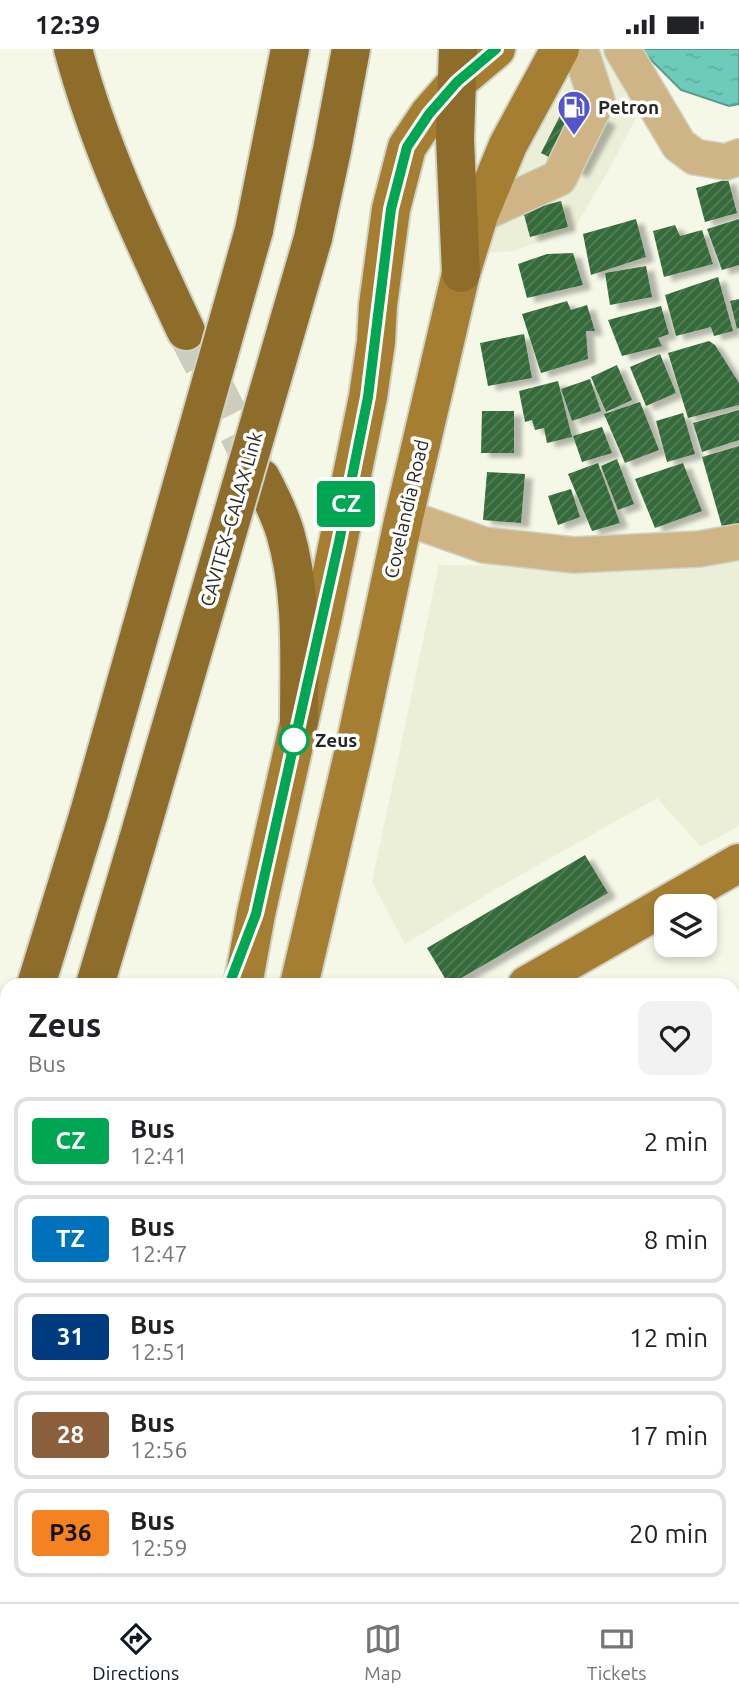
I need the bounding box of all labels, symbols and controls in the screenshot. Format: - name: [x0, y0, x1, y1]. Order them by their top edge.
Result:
- text: 12:39: [35, 10, 100, 39]
- fuel station icon: Petron: [555, 88, 593, 137]
- place label: Petron: [598, 96, 659, 118]
- street label: CAVITEX–CALAX Link: [196, 429, 267, 609]
- street label: Covelandia Road: [379, 437, 433, 581]
- line badge: CZ: [314, 481, 378, 527]
- text: CZ: [331, 490, 361, 517]
- marker: Zeus: [279, 725, 309, 755]
- place label: Zeus: [315, 729, 357, 751]
- map controls: [654, 894, 717, 957]
- button: layers: [654, 894, 717, 957]
- button: heart: [638, 1001, 712, 1075]
- text: Zeus: [28, 1006, 101, 1043]
- text: Bus: [28, 1051, 66, 1076]
- text: Bus: [130, 1114, 175, 1143]
- text: CZ: [55, 1127, 86, 1154]
- text: 2 min: [644, 1127, 708, 1156]
- text: 12:41: [130, 1143, 188, 1168]
- text: Bus: [130, 1212, 175, 1241]
- text: TZ: [56, 1225, 85, 1252]
- text: 8 min: [644, 1225, 708, 1254]
- text: 12:47: [130, 1241, 188, 1266]
- text: Bus: [130, 1310, 175, 1339]
- text: 31: [57, 1323, 84, 1350]
- text: 12 min: [629, 1323, 708, 1352]
- text: 12:51: [130, 1339, 188, 1364]
- text: Bus: [130, 1408, 175, 1437]
- text: 28: [57, 1421, 84, 1448]
- text: 17 min: [629, 1421, 708, 1450]
- text: 12:56: [130, 1437, 188, 1462]
- text: Bus: [130, 1506, 175, 1535]
- text: P36: [49, 1519, 92, 1546]
- text: 20 min: [629, 1519, 708, 1548]
- text: 12:59: [130, 1535, 188, 1560]
- tab: Directions: [92, 1620, 179, 1684]
- tab: Map: [364, 1620, 402, 1684]
- tab: Tickets: [587, 1620, 647, 1684]

